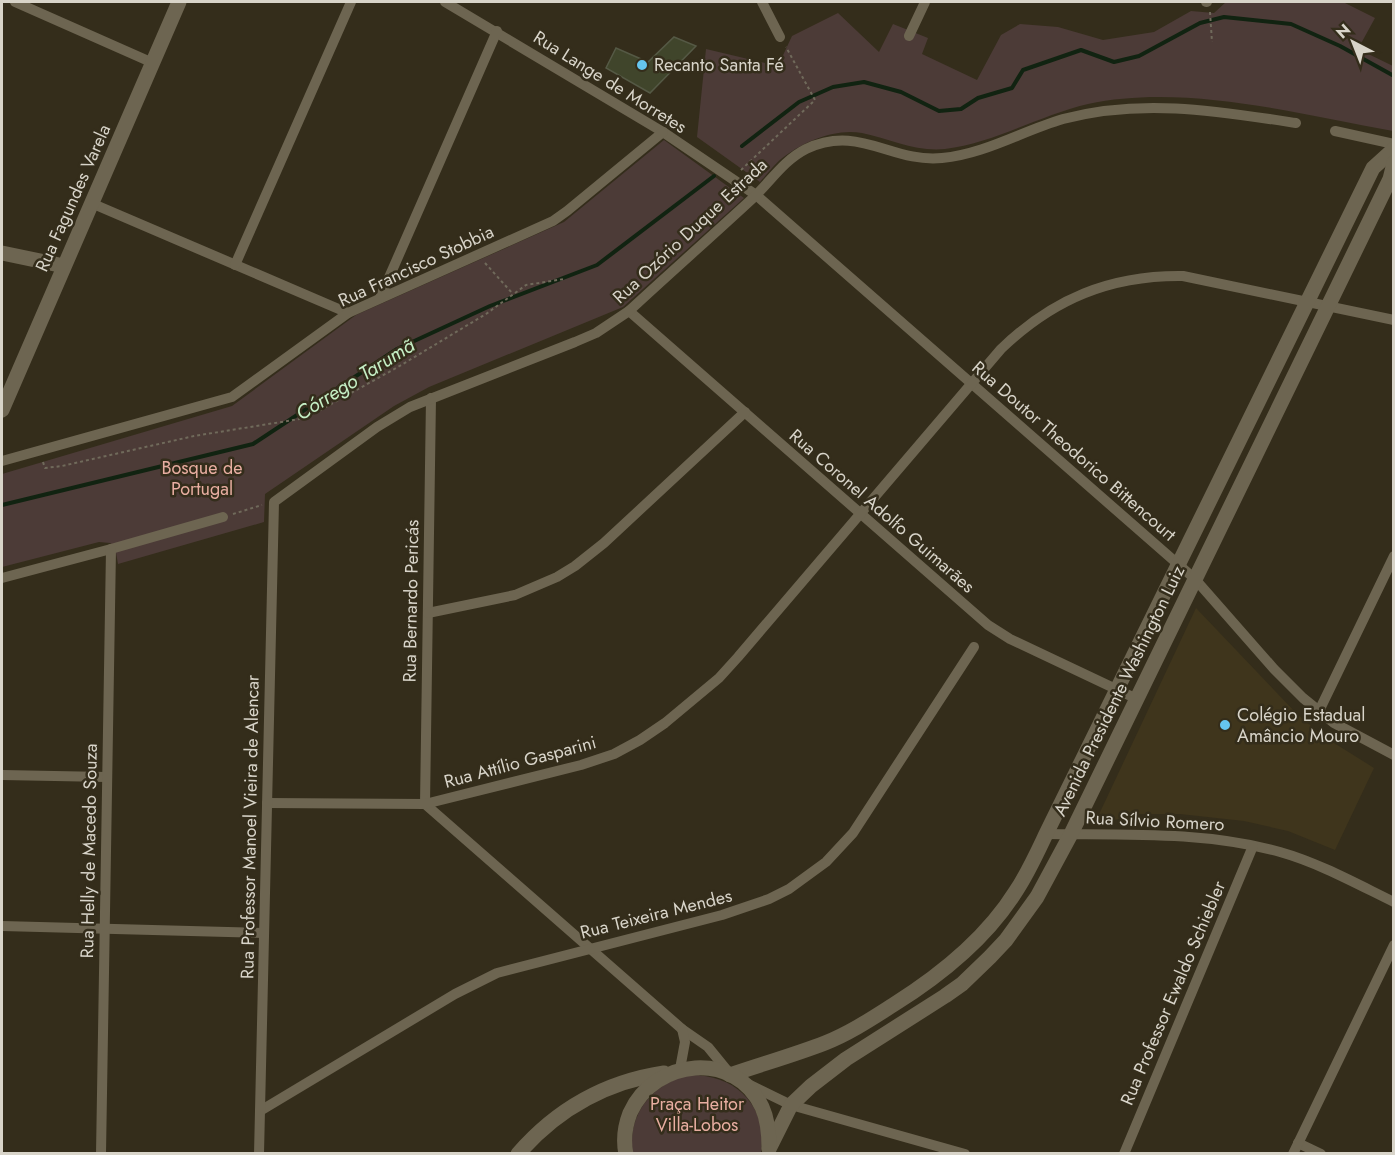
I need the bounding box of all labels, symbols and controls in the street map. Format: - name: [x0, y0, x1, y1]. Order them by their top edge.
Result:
- north arrow: [1323, 12, 1383, 72]
- text: N: [1331, 18, 1356, 44]
- street label: Rua Lange de Morretes: [528, 24, 692, 140]
- place label: Recanto Santa Fé: [654, 52, 784, 78]
- marker: Recanto Santa Fé: [635, 58, 649, 72]
- street label: Rua Fagundes Varela: [29, 120, 117, 276]
- street label: Rua Ozório Duque Estrada: [607, 152, 773, 310]
- street label: Rua Francisco Stobbia: [334, 219, 498, 313]
- water label: Córrego Tarumã: [290, 331, 421, 428]
- street label: Rua Doutor Theodorico Bittencourt: [966, 355, 1182, 548]
- street label: Rua Coronel Adolfo Guimarães: [783, 423, 981, 599]
- park label: Bosque de Portugal: [161, 455, 243, 502]
- street label: Rua Bernardo Pericás: [397, 519, 425, 683]
- street label: Avenida Presidente Washington Luiz: [1047, 561, 1191, 821]
- street label: Rua Professor Manoel Vieira de Alencar: [234, 674, 266, 979]
- place label: Colégio Estadual Amâncio Mouro: [1237, 702, 1365, 749]
- marker: Colégio Estadual Amâncio Mouro: [1218, 718, 1232, 732]
- street label: Rua Attílio Gasparini: [441, 729, 599, 795]
- street label: Rua Helly de Macedo Souza: [74, 743, 104, 959]
- street label: Rua Sílvio Romero: [1085, 804, 1225, 838]
- street label: Rua Professor Ewaldo Schiebler: [1114, 876, 1232, 1109]
- street label: Rua Teixeira Mendes: [577, 883, 735, 945]
- park label: Praça Heitor Villa-Lobos: [650, 1091, 745, 1138]

